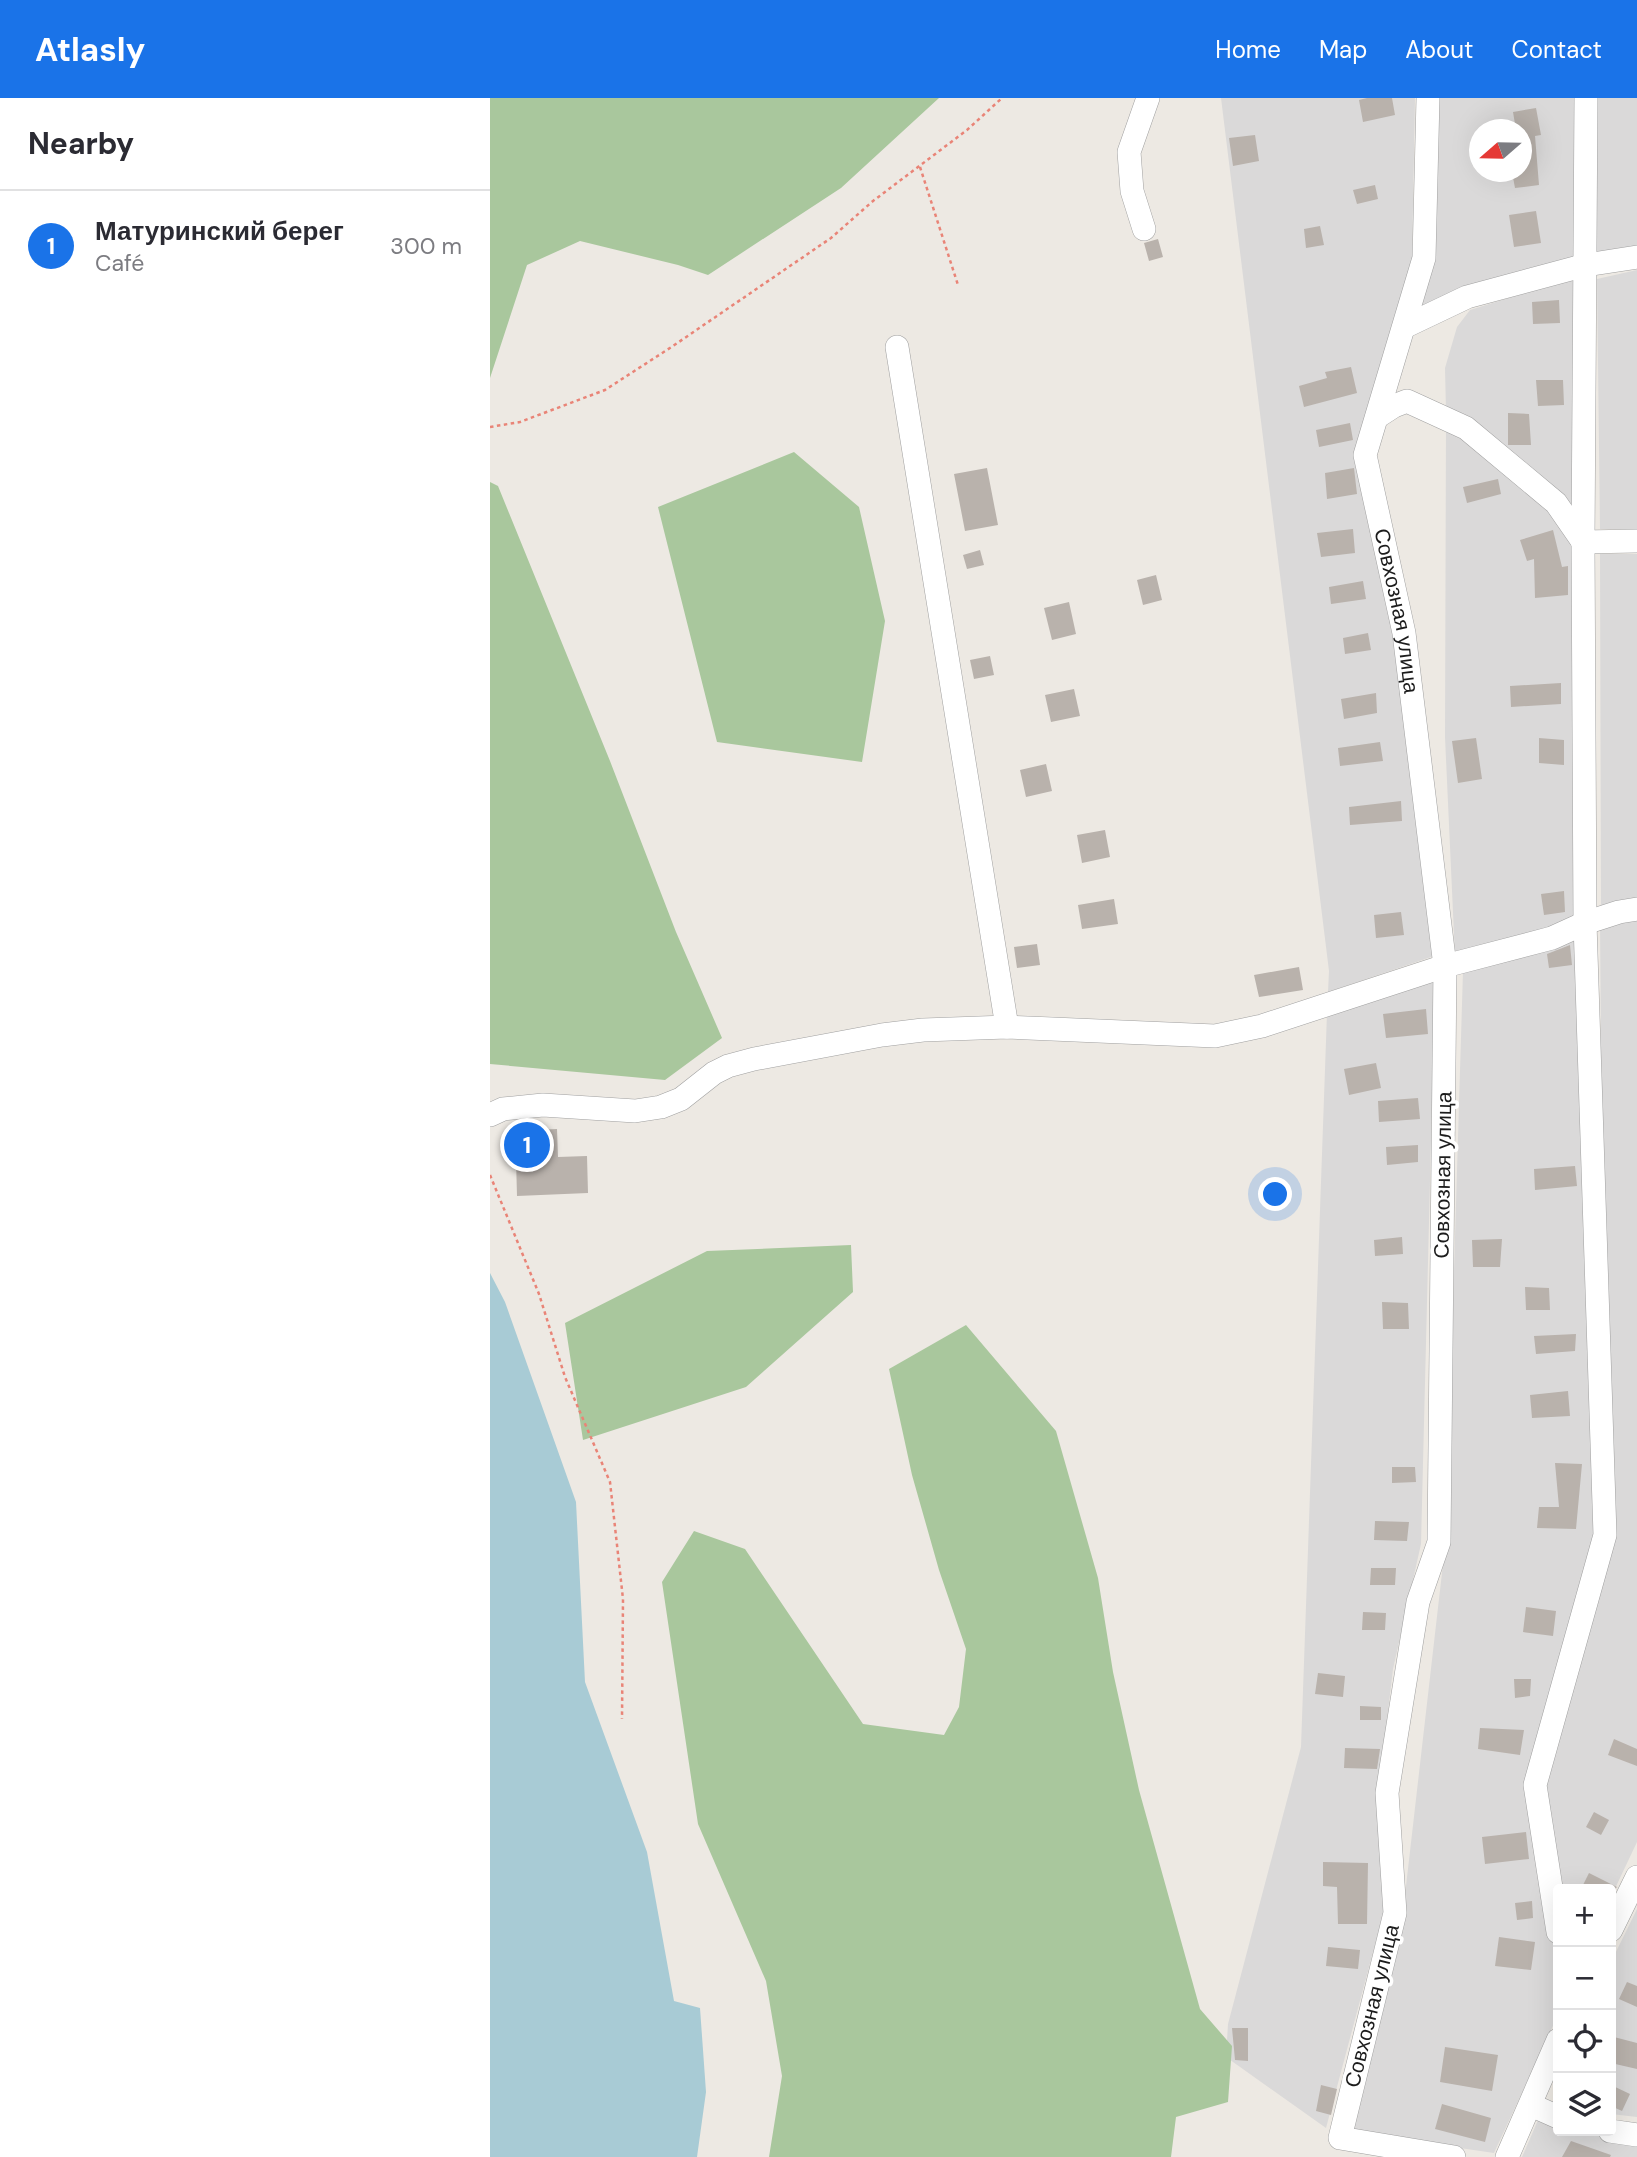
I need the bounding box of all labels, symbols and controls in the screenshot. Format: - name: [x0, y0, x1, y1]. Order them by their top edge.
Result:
- text: Atlasly: [35, 28, 145, 71]
- text: Home: [1215, 34, 1281, 65]
- text: Map: [1319, 34, 1367, 65]
- text: About: [1405, 34, 1474, 65]
- text: Contact: [1512, 34, 1602, 65]
- north arrow: [1469, 119, 1532, 182]
- text: Nearby: [28, 124, 134, 163]
- text: Матуринский берег: [95, 214, 344, 248]
- text: 1: [47, 231, 55, 261]
- text: 300 m: [390, 231, 462, 261]
- text: Café: [95, 248, 144, 278]
- street label: Совхозная улица: [1368, 526, 1425, 695]
- street label: Совхозная улица: [1428, 1091, 1458, 1259]
- pin: 1: [504, 1119, 550, 1171]
- your location: [1258, 1177, 1292, 1211]
- map controls: [1553, 1884, 1616, 2136]
- button: +: [1553, 1884, 1616, 1947]
- street label: Совхозная улица: [1338, 1921, 1406, 2091]
- button: −: [1553, 1947, 1616, 2010]
- button: locate: [1553, 2010, 1616, 2073]
- button: layers: [1553, 2073, 1616, 2136]

